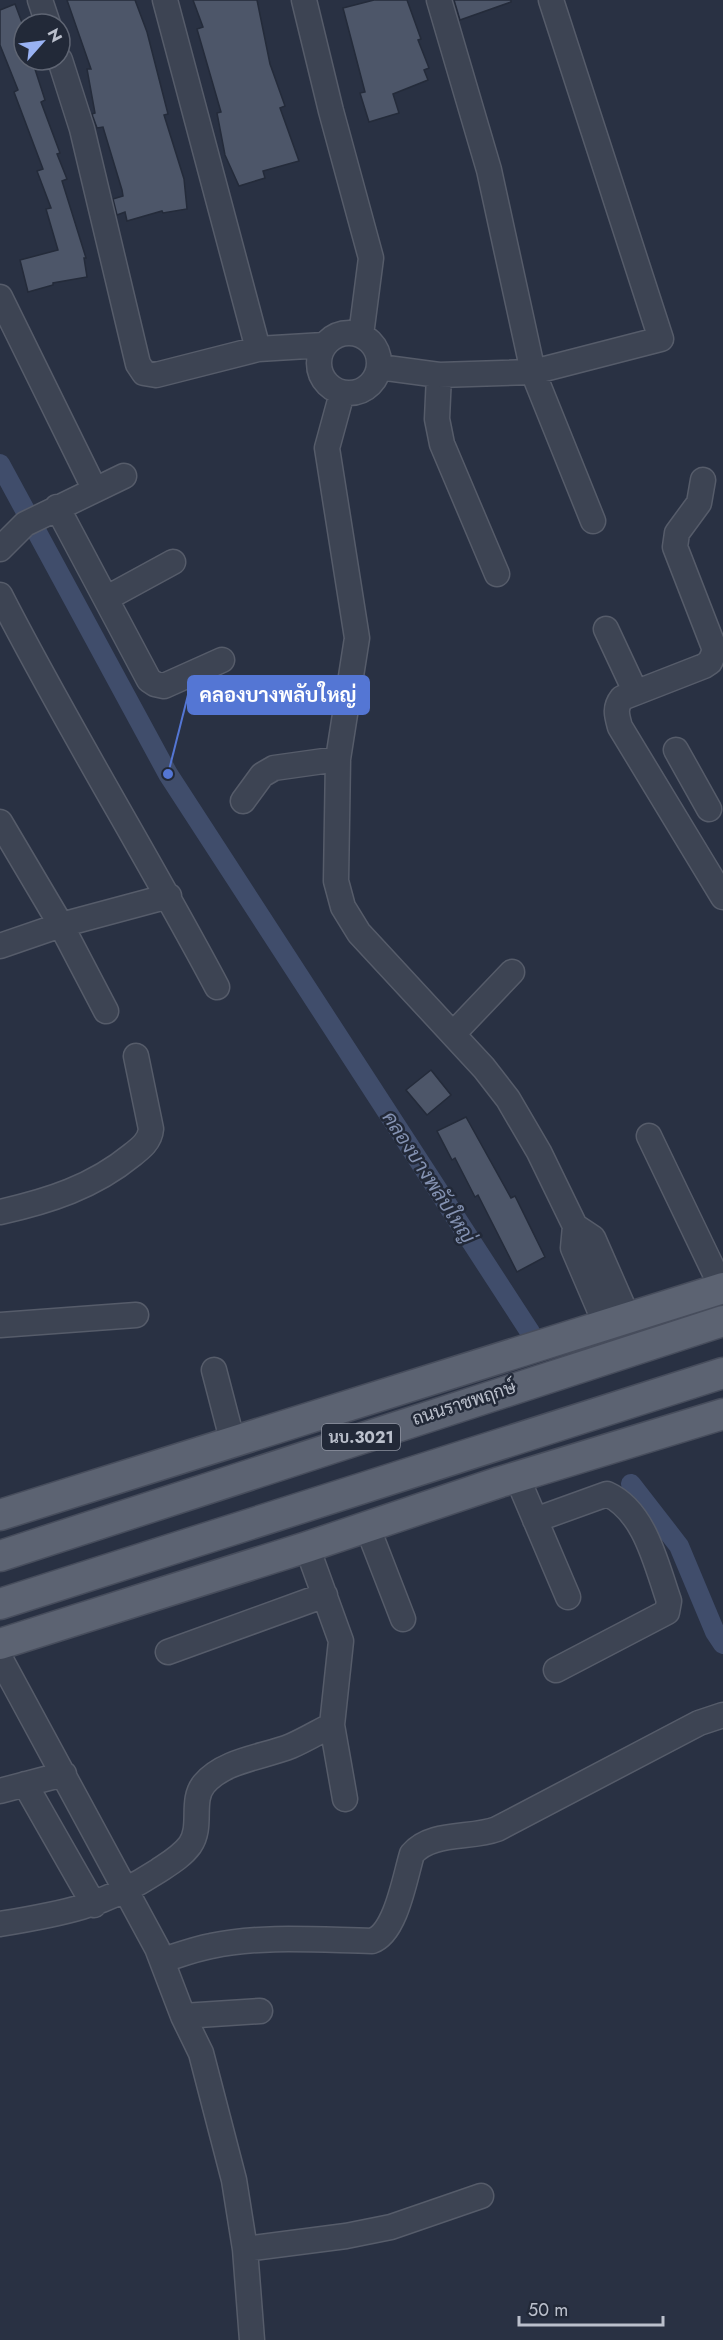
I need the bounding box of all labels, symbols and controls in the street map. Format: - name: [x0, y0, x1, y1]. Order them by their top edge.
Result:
- north arrow: [12, 12, 72, 72]
- text: N: [42, 24, 68, 46]
- callout: คลองบางพลับใหญ่: [188, 676, 369, 714]
- text: คลองบางพลับใหญ่: [199, 681, 357, 710]
- water label: คลองบางพลับใหญ่: [375, 1106, 483, 1250]
- street label: ถนนราชพฤกษ์: [409, 1374, 520, 1432]
- road number: นบ.3021: [322, 1424, 400, 1450]
- scale bar: [519, 2289, 663, 2327]
- text: 50 m: [528, 2297, 568, 2323]

